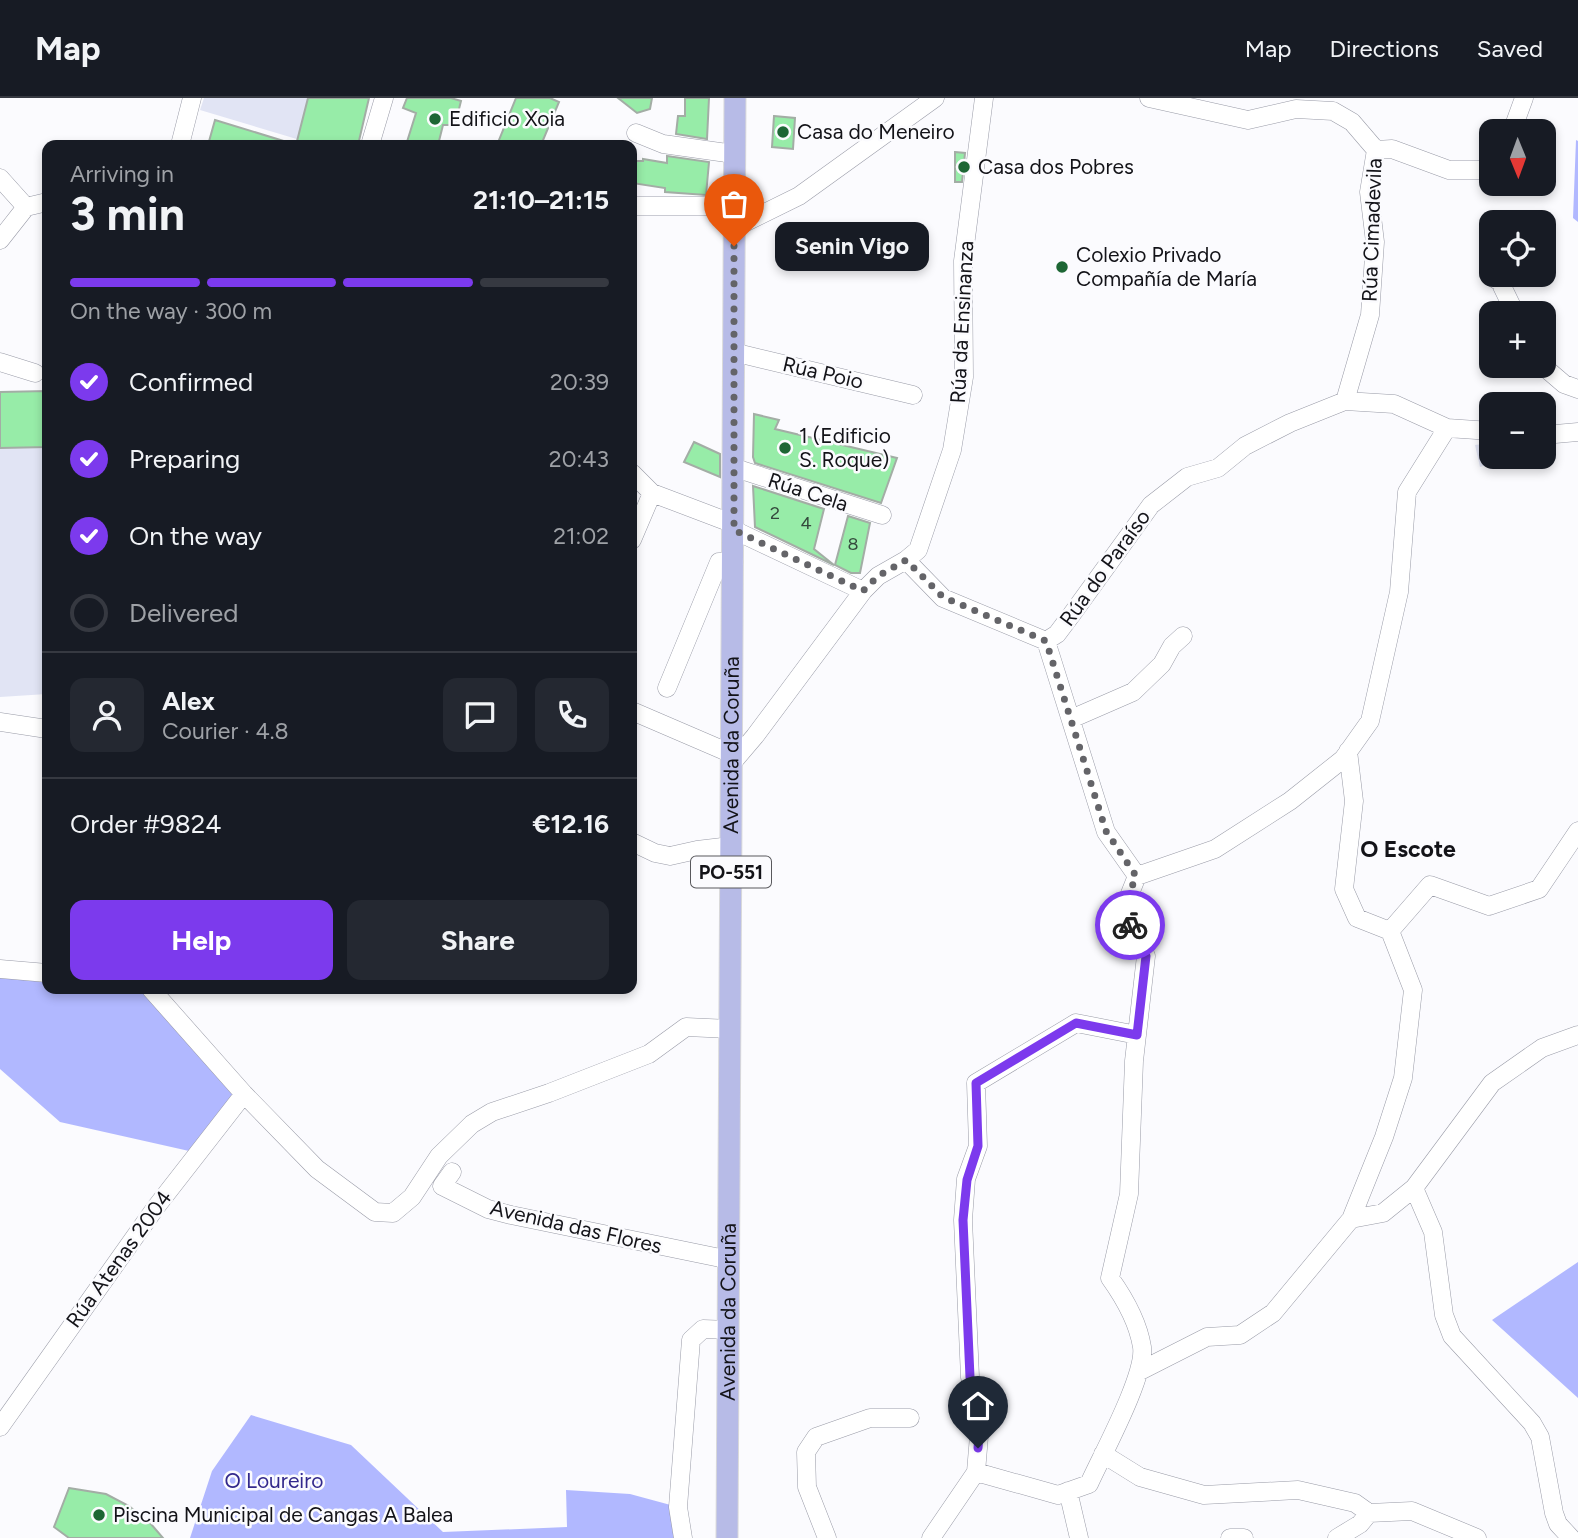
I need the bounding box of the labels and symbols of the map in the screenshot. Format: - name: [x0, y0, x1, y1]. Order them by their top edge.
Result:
- place label: Edificio Xoia: [449, 106, 565, 131]
- marker: Edificio Xoia: [427, 111, 443, 127]
- place label: Casa do Meneiro: [797, 119, 955, 144]
- north arrow: [1479, 119, 1556, 196]
- marker: Casa do Meneiro: [775, 124, 791, 140]
- place label: Casa dos Pobres: [978, 154, 1134, 179]
- street label: Rúa Cimadevila: [1356, 158, 1387, 302]
- marker: Casa dos Pobres: [956, 159, 972, 175]
- pin: [704, 174, 764, 246]
- callout: Senin Vigo: [776, 222, 930, 270]
- street label: Rúa da Ensinanza: [945, 240, 978, 404]
- place label: Colexio Privado Compañía de María: [1076, 242, 1257, 291]
- marker: Colexio Privado Compañía de María: [1054, 259, 1070, 275]
- street label: Rúa Poio: [780, 351, 866, 394]
- place label: 1 (Edificio S. Roque): [799, 423, 891, 472]
- marker: 1 (Edificio S. Roque): [777, 440, 793, 456]
- street label: Rúa Cela: [765, 467, 851, 516]
- house number: 2: [770, 502, 780, 524]
- street label: Rúa do Paraíso: [1054, 505, 1155, 631]
- house number: 4: [800, 512, 812, 534]
- house number: 8: [847, 533, 859, 555]
- street label: Avenida da Coruña: [718, 656, 744, 834]
- district label: O Escote: [1360, 835, 1456, 863]
- road number: PO-551: [691, 856, 771, 888]
- courier: [1095, 890, 1165, 960]
- street label: Rúa Atenas 2004: [60, 1185, 177, 1332]
- street label: Avenida das Flores: [488, 1195, 664, 1258]
- street label: Avenida da Coruña: [715, 1223, 741, 1401]
- pin: [948, 1376, 1008, 1448]
- park label: O Loureiro: [224, 1468, 324, 1493]
- place label: Piscina Municipal de Cangas A Balea: [113, 1502, 453, 1527]
- marker: Piscina Municipal de Cangas A Balea: [91, 1507, 107, 1523]

